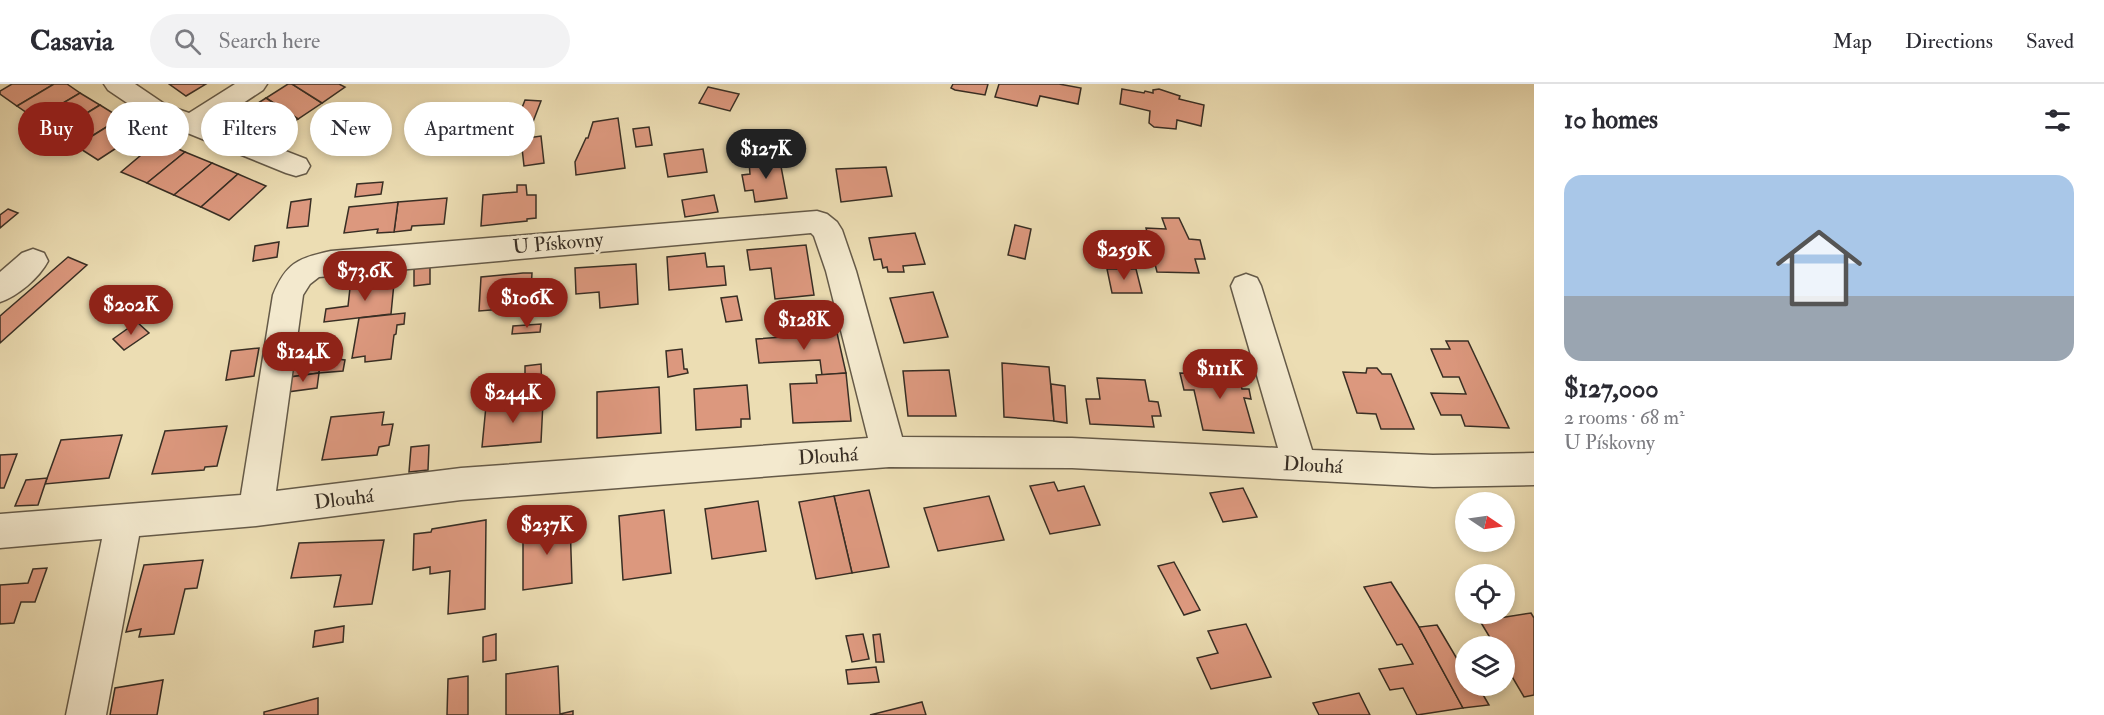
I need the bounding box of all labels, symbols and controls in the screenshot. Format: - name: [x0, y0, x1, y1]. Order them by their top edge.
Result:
- search box: [150, 14, 570, 68]
- text: Casavia: [30, 24, 114, 59]
- icon: search: [171, 25, 204, 58]
- text: Search here: [219, 27, 320, 55]
- text: Map: [1832, 28, 1872, 55]
- text: Directions: [1905, 28, 1993, 55]
- text: Saved: [2026, 28, 2074, 55]
- chip: Buy: [18, 102, 94, 156]
- chip: Rent: [106, 102, 189, 156]
- chip: Filters: [201, 102, 298, 156]
- chip: New: [310, 102, 392, 156]
- chip: Apartment: [404, 102, 535, 156]
- text: 10 homes: [1564, 104, 1658, 136]
- icon: filters: [2041, 104, 2074, 137]
- pin: $127K: [724, 129, 808, 180]
- text: $127K: [740, 136, 792, 161]
- icon: home: [1765, 214, 1873, 322]
- street label: U Pískovny: [512, 226, 606, 259]
- pin: $259K: [1082, 230, 1166, 281]
- text: $259K: [1097, 237, 1151, 262]
- pin: $73.6K: [316, 251, 414, 302]
- text: $73.6K: [337, 258, 393, 283]
- pin: $106K: [485, 278, 569, 329]
- pin: $202K: [89, 285, 173, 336]
- text: $106K: [501, 285, 553, 310]
- text: $202K: [103, 292, 159, 317]
- pin: $128K: [762, 300, 846, 351]
- text: $128K: [778, 307, 830, 332]
- pin: $124K: [261, 332, 345, 383]
- text: $124K: [276, 339, 330, 364]
- pin: $111K: [1178, 349, 1262, 400]
- text: $111K: [1197, 356, 1243, 381]
- pin: $244K: [471, 373, 555, 424]
- text: $127,000: [1564, 373, 1659, 405]
- text: $244K: [484, 380, 542, 405]
- text: 2 rooms · 68 m²: [1564, 405, 1685, 430]
- text: U Pískovny: [1564, 430, 1655, 455]
- street label: Dlouhá: [797, 441, 860, 471]
- street label: Dlouhá: [1282, 451, 1344, 479]
- street label: Dlouhá: [313, 483, 376, 515]
- north arrow: [1455, 492, 1515, 552]
- map controls: [1455, 492, 1515, 696]
- pin: $237K: [505, 505, 589, 556]
- text: $237K: [521, 512, 573, 537]
- button: locate: [1455, 564, 1515, 624]
- button: layers: [1455, 636, 1515, 696]

